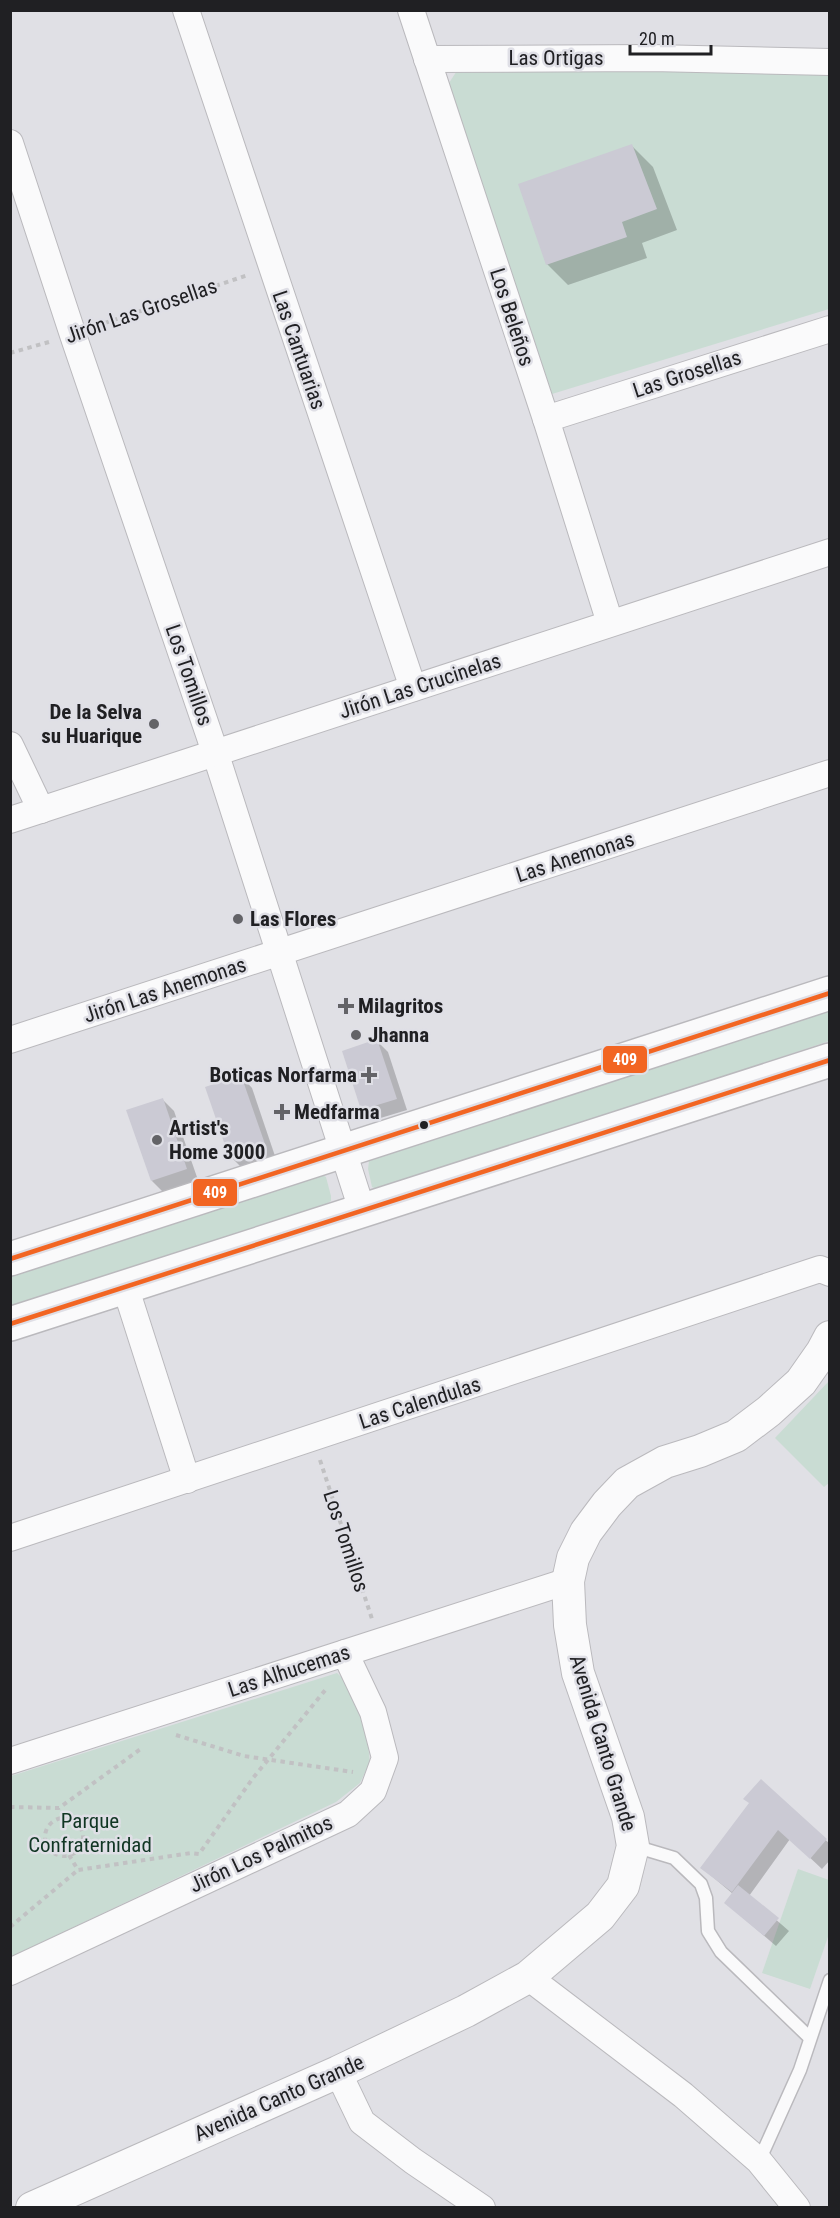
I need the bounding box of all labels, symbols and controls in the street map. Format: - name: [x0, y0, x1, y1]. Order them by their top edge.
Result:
- scale bar: [630, 18, 711, 56]
- text: 20 m: [639, 28, 674, 49]
- street label: Las Ortigas: [508, 46, 604, 70]
- street label: Los Beleños: [485, 265, 539, 369]
- street label: Jirón Las Grosellas: [62, 274, 220, 348]
- street label: Las Cantuarias: [267, 288, 331, 412]
- street label: Las Grosellas: [630, 345, 744, 403]
- street label: Los Tomillos: [161, 621, 217, 729]
- street label: Jirón Las Crucinelas: [336, 649, 504, 723]
- place label: De la Selva su Huarique: [41, 700, 142, 748]
- marker: De la Selva su Huarique: [147, 717, 161, 731]
- street label: Las Anemonas: [513, 827, 637, 887]
- place label: Las Flores: [250, 907, 336, 931]
- marker: Las Flores: [231, 912, 245, 926]
- street label: Jirón Las Anemonas: [81, 952, 249, 1028]
- place label: Milagritos: [358, 994, 443, 1018]
- marker: Milagritos: [339, 999, 353, 1013]
- place label: Jhanna: [368, 1023, 429, 1047]
- marker: Jhanna: [349, 1028, 363, 1042]
- line badge: 409: [602, 1045, 648, 1074]
- text: 409: [613, 1050, 637, 1069]
- place label: Boticas Norfarma: [209, 1063, 357, 1087]
- marker: Boticas Norfarma: [362, 1068, 376, 1082]
- place label: Medfarma: [294, 1100, 380, 1124]
- marker: Medfarma: [275, 1105, 289, 1119]
- place label: Artist's Home 3000: [169, 1116, 265, 1164]
- unlabelled marker: [418, 1119, 430, 1131]
- marker: Artist's Home 3000: [150, 1133, 164, 1147]
- line badge: 409: [192, 1178, 238, 1207]
- text: 409: [203, 1183, 227, 1202]
- street label: Las Calendulas: [356, 1372, 484, 1434]
- street label: Los Tomillos: [318, 1487, 374, 1595]
- street label: Las Alhucemas: [225, 1640, 353, 1702]
- street label: Avenida Canto Grande: [565, 1652, 641, 1834]
- park label: Parque Confraternidad: [28, 1809, 152, 1857]
- street label: Jirón Los Palmitos: [186, 1810, 336, 1898]
- street label: Avenida Canto Grande: [191, 2050, 368, 2146]

